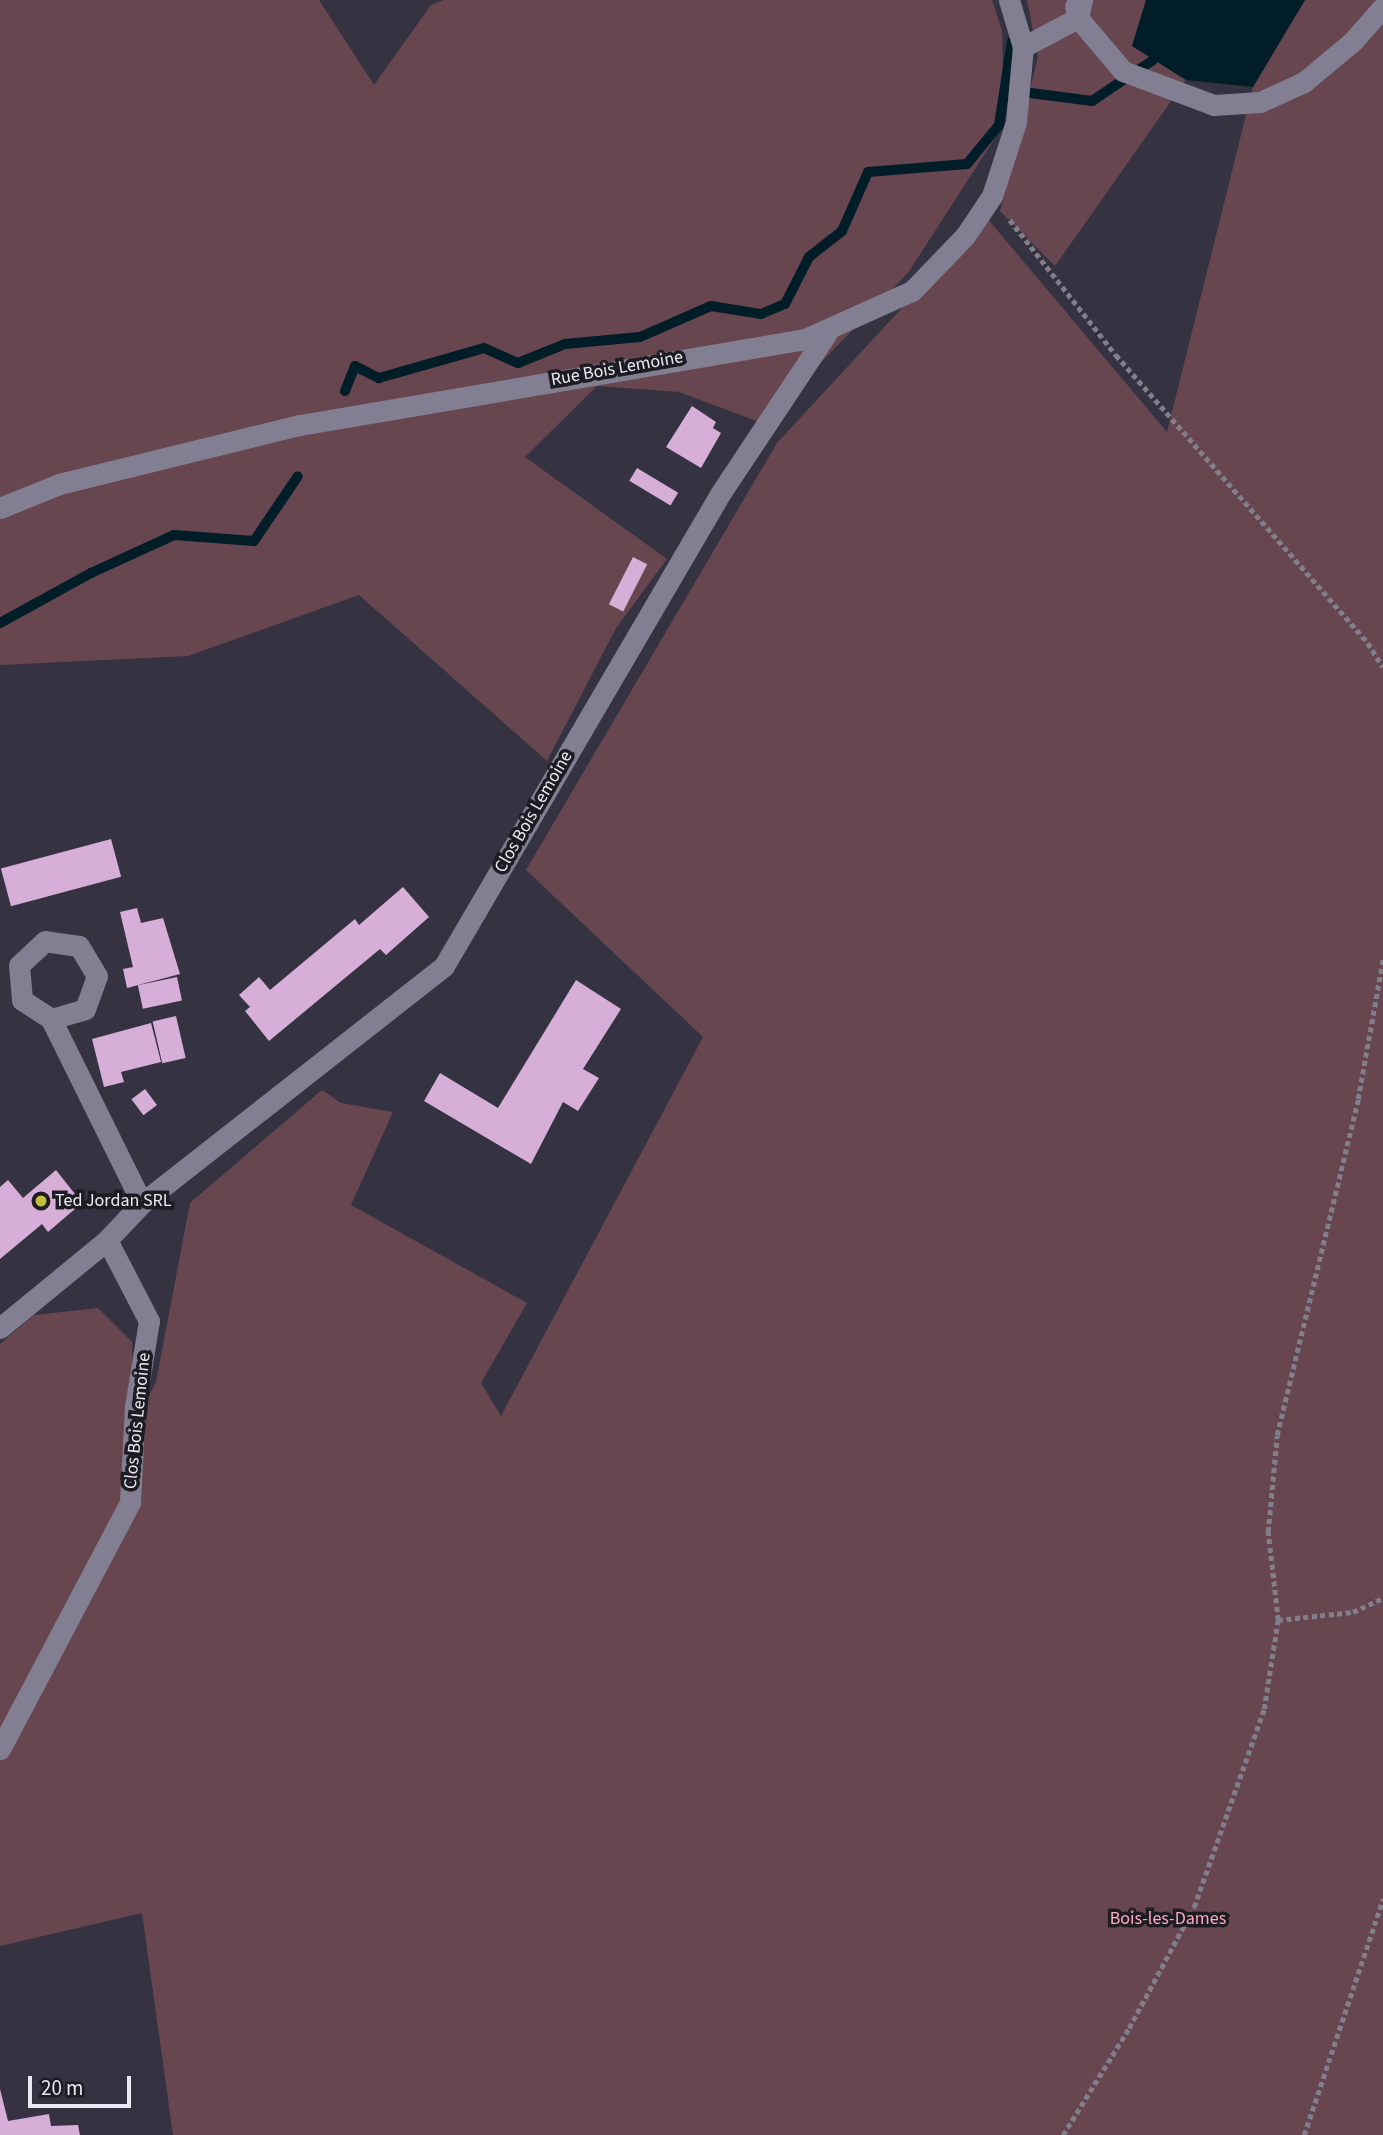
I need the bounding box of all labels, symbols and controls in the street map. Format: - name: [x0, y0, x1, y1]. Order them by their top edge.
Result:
- street label: Rue Bois Lemoine: [549, 347, 685, 391]
- street label: Clos Bois Lemoine: [490, 747, 578, 877]
- place label: Ted Jordan SRL: [55, 1190, 172, 1212]
- marker: Ted Jordan SRL: [33, 1193, 49, 1209]
- street label: Clos Bois Lemoine: [120, 1352, 156, 1490]
- park label: Bois-les-Dames: [1110, 1908, 1226, 1930]
- scale bar: [32, 2062, 135, 2106]
- text: 20 m: [41, 2073, 83, 2103]

